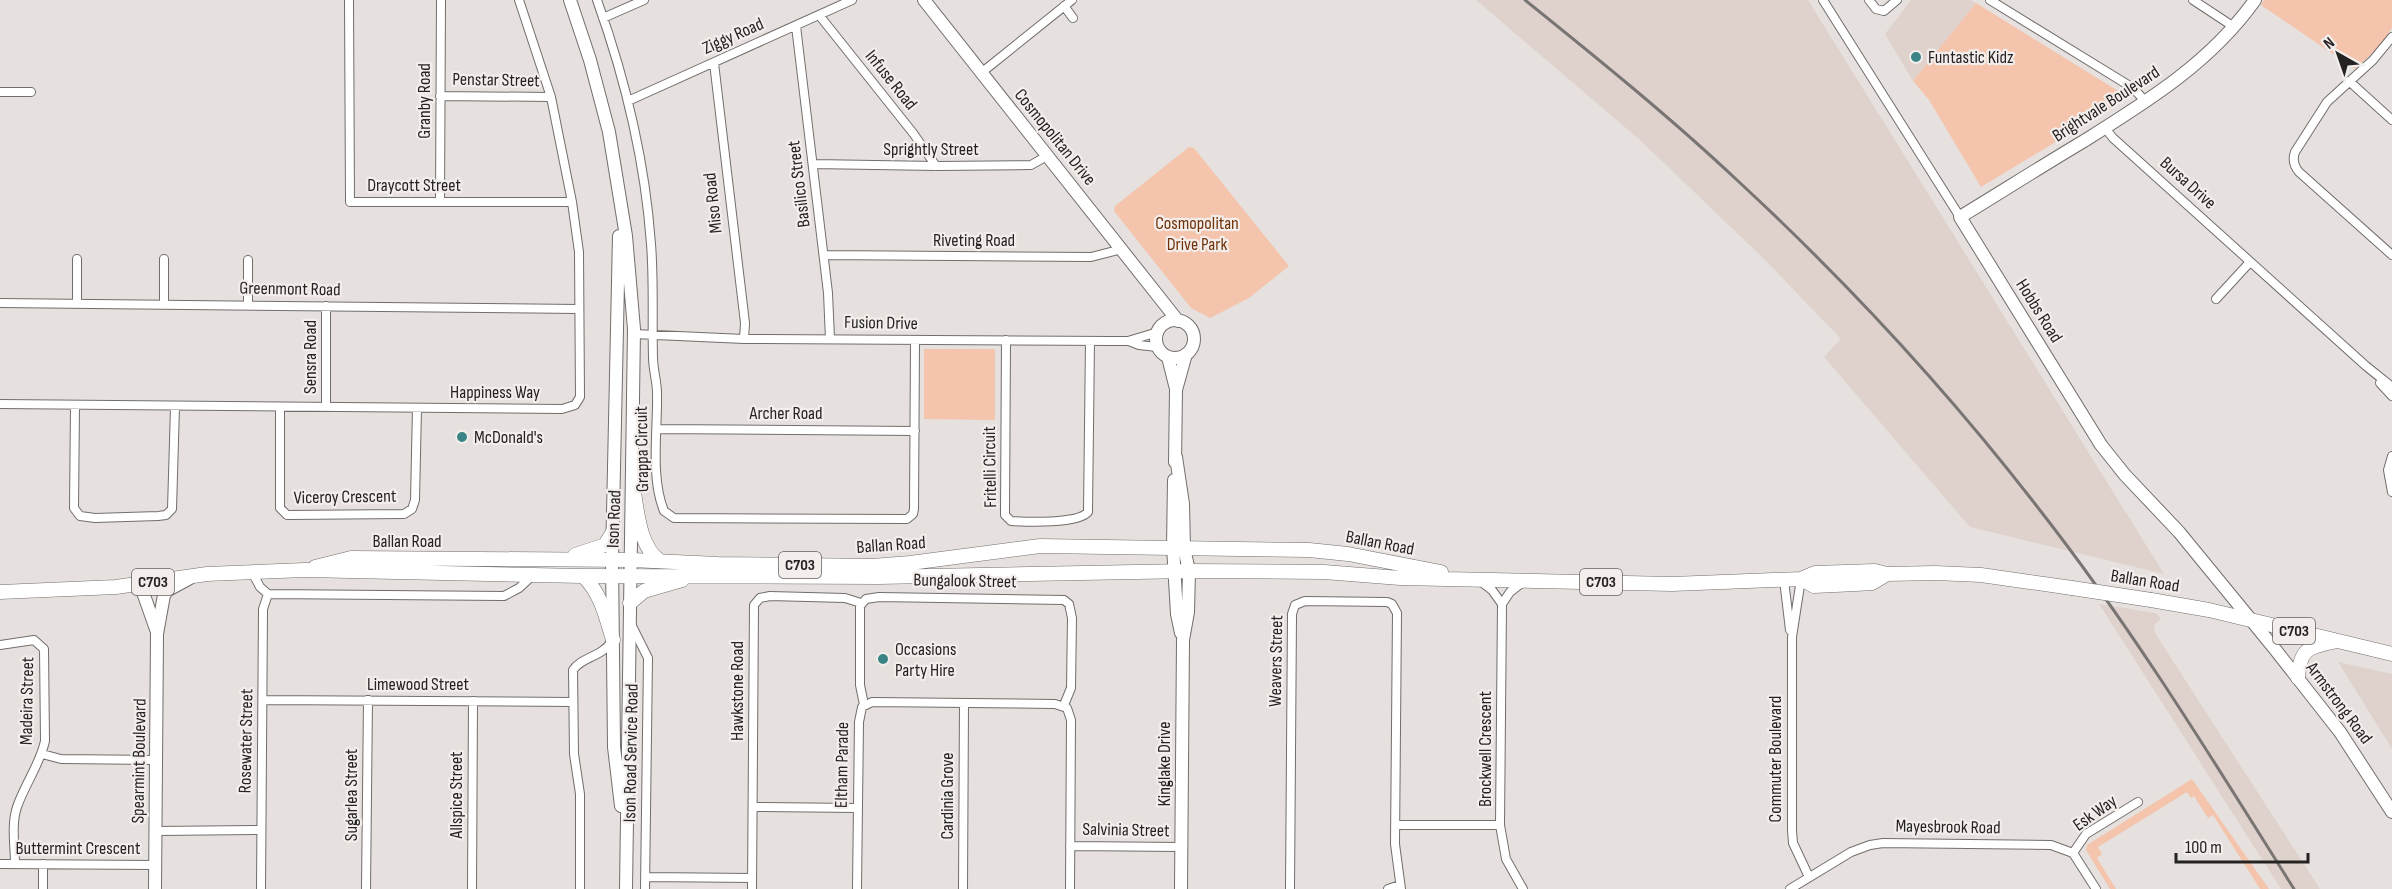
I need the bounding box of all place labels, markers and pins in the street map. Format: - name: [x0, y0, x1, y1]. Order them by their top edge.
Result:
- place label: Funtastic Kidz: [1928, 47, 2014, 68]
- marker: Funtastic Kidz: [1909, 50, 1923, 64]
- place label: McDonald's: [474, 427, 543, 448]
- marker: McDonald's: [455, 430, 469, 444]
- place label: Occasions Party Hire: [895, 639, 956, 681]
- marker: Occasions Party Hire: [876, 652, 890, 666]

